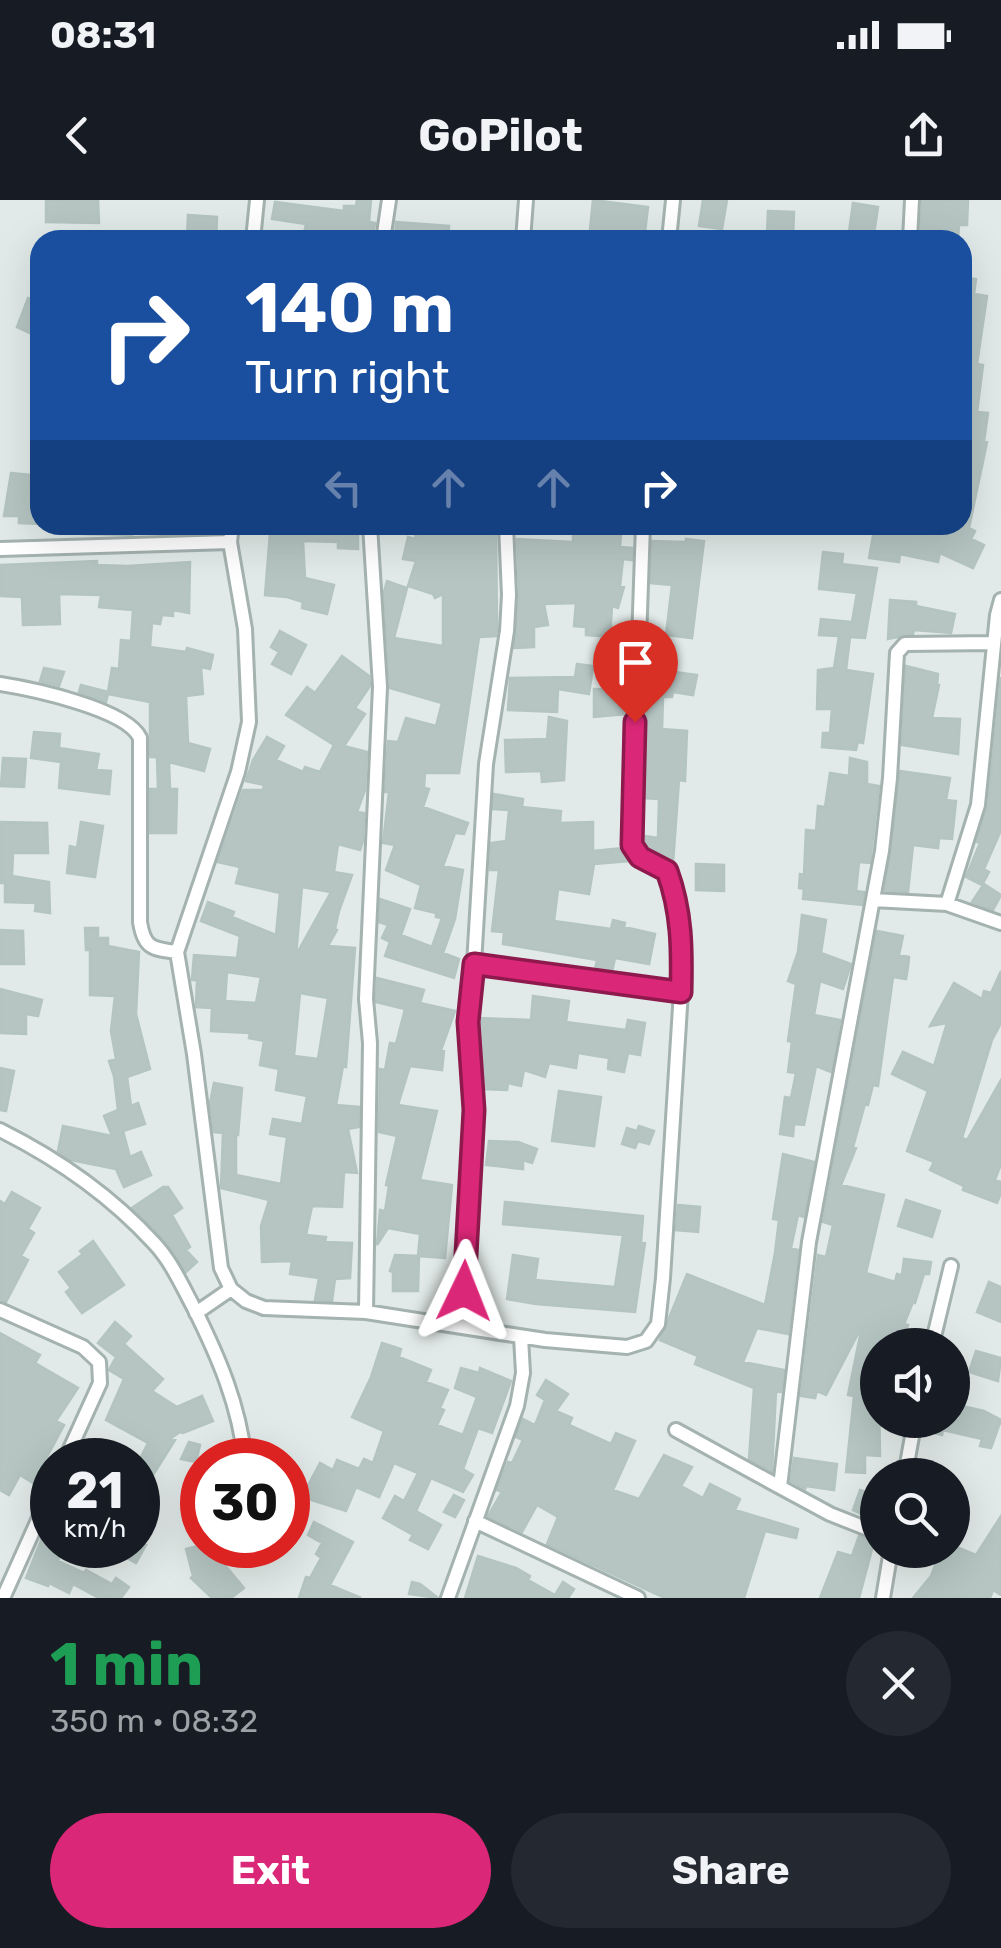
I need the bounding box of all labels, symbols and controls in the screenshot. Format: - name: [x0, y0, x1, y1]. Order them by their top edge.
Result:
- text: 08:31: [50, 12, 156, 58]
- icon: back: [50, 108, 105, 163]
- icon: share: [896, 108, 951, 163]
- text: GoPilot: [418, 109, 583, 162]
- text: 140 m: [245, 267, 454, 350]
- icon: right: [80, 270, 210, 400]
- text: Turn right: [245, 351, 449, 404]
- icon: left: [316, 460, 371, 515]
- icon: ahead: [421, 460, 476, 515]
- icon: ahead: [526, 460, 581, 515]
- icon: right: [631, 460, 686, 515]
- pin: [593, 620, 678, 723]
- icon: arrive: [608, 635, 663, 690]
- position arrow: [412, 1239, 516, 1343]
- map controls: [860, 1328, 970, 1568]
- button: sound: [860, 1328, 970, 1438]
- speed limit sign: 30: [180, 1438, 310, 1568]
- button: search: [860, 1458, 970, 1568]
- text: 21: [66, 1461, 124, 1521]
- text: km/h: [64, 1514, 126, 1543]
- text: 1 min: [50, 1629, 203, 1700]
- button: close: [846, 1631, 951, 1736]
- text: 350 m · 08:32: [50, 1702, 258, 1740]
- button: Exit: [50, 1813, 491, 1928]
- button: Share: [511, 1813, 951, 1928]

